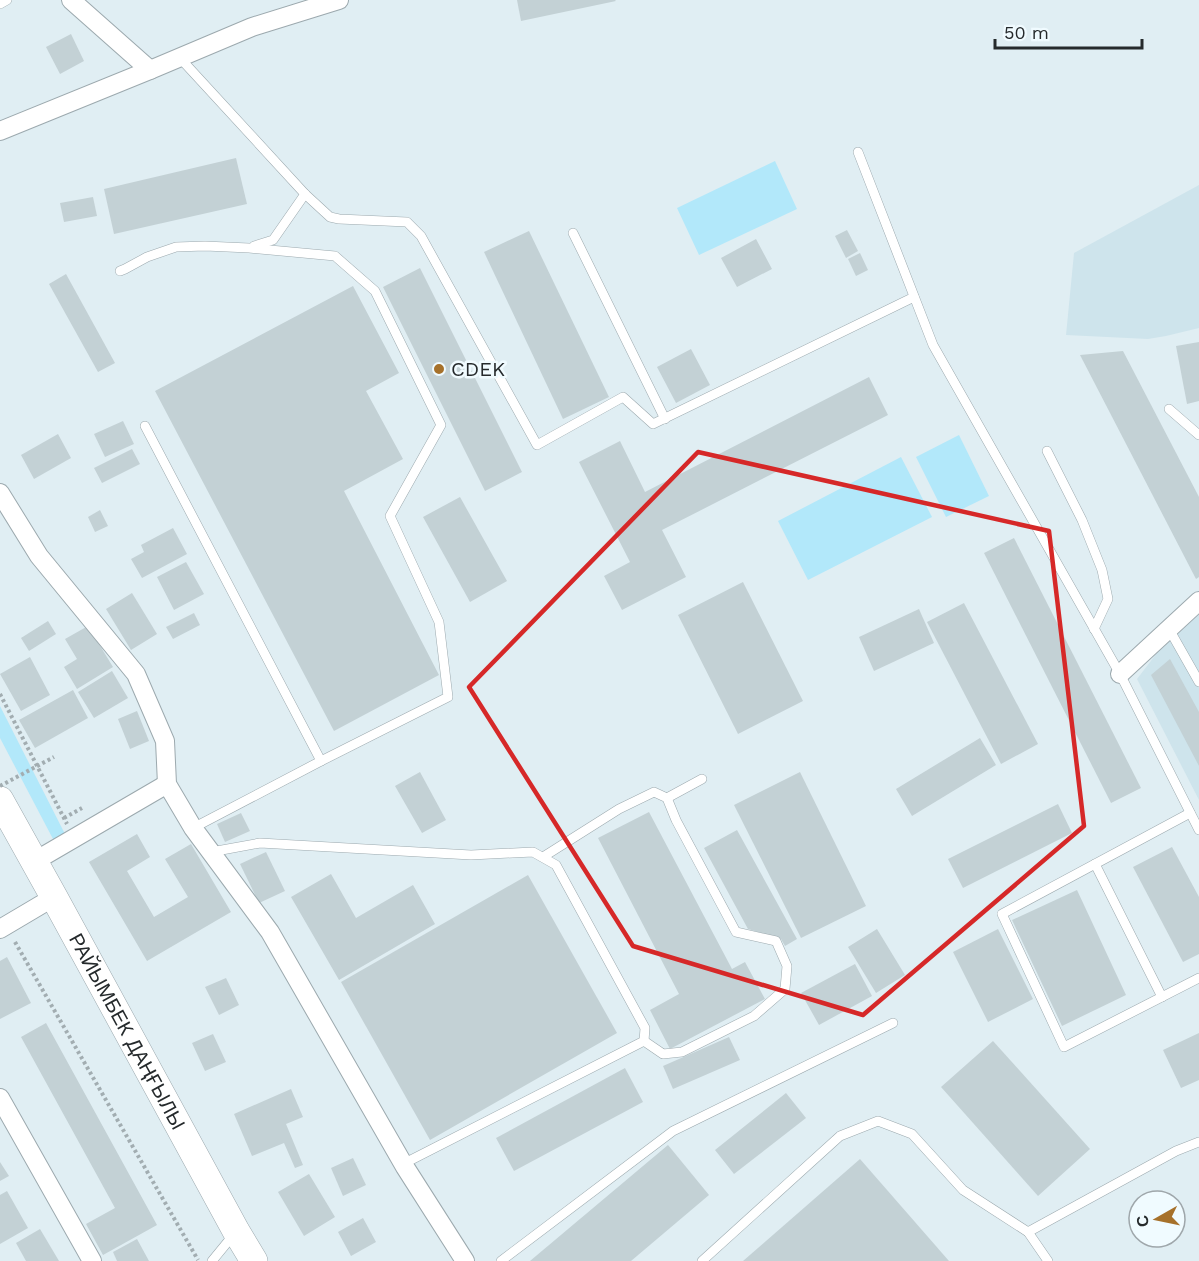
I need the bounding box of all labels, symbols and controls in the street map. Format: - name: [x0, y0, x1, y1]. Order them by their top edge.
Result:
- scale bar: [995, 12, 1142, 50]
- text: 50 m: [1004, 22, 1049, 43]
- place label: CDEK: [451, 357, 505, 381]
- marker: CDEK: [432, 362, 446, 376]
- street label: РАЙЫМБЕК ДАҢҒЫЛЫ: [64, 929, 190, 1134]
- north arrow: [1127, 1189, 1187, 1249]
- text: С: [1132, 1214, 1153, 1228]

